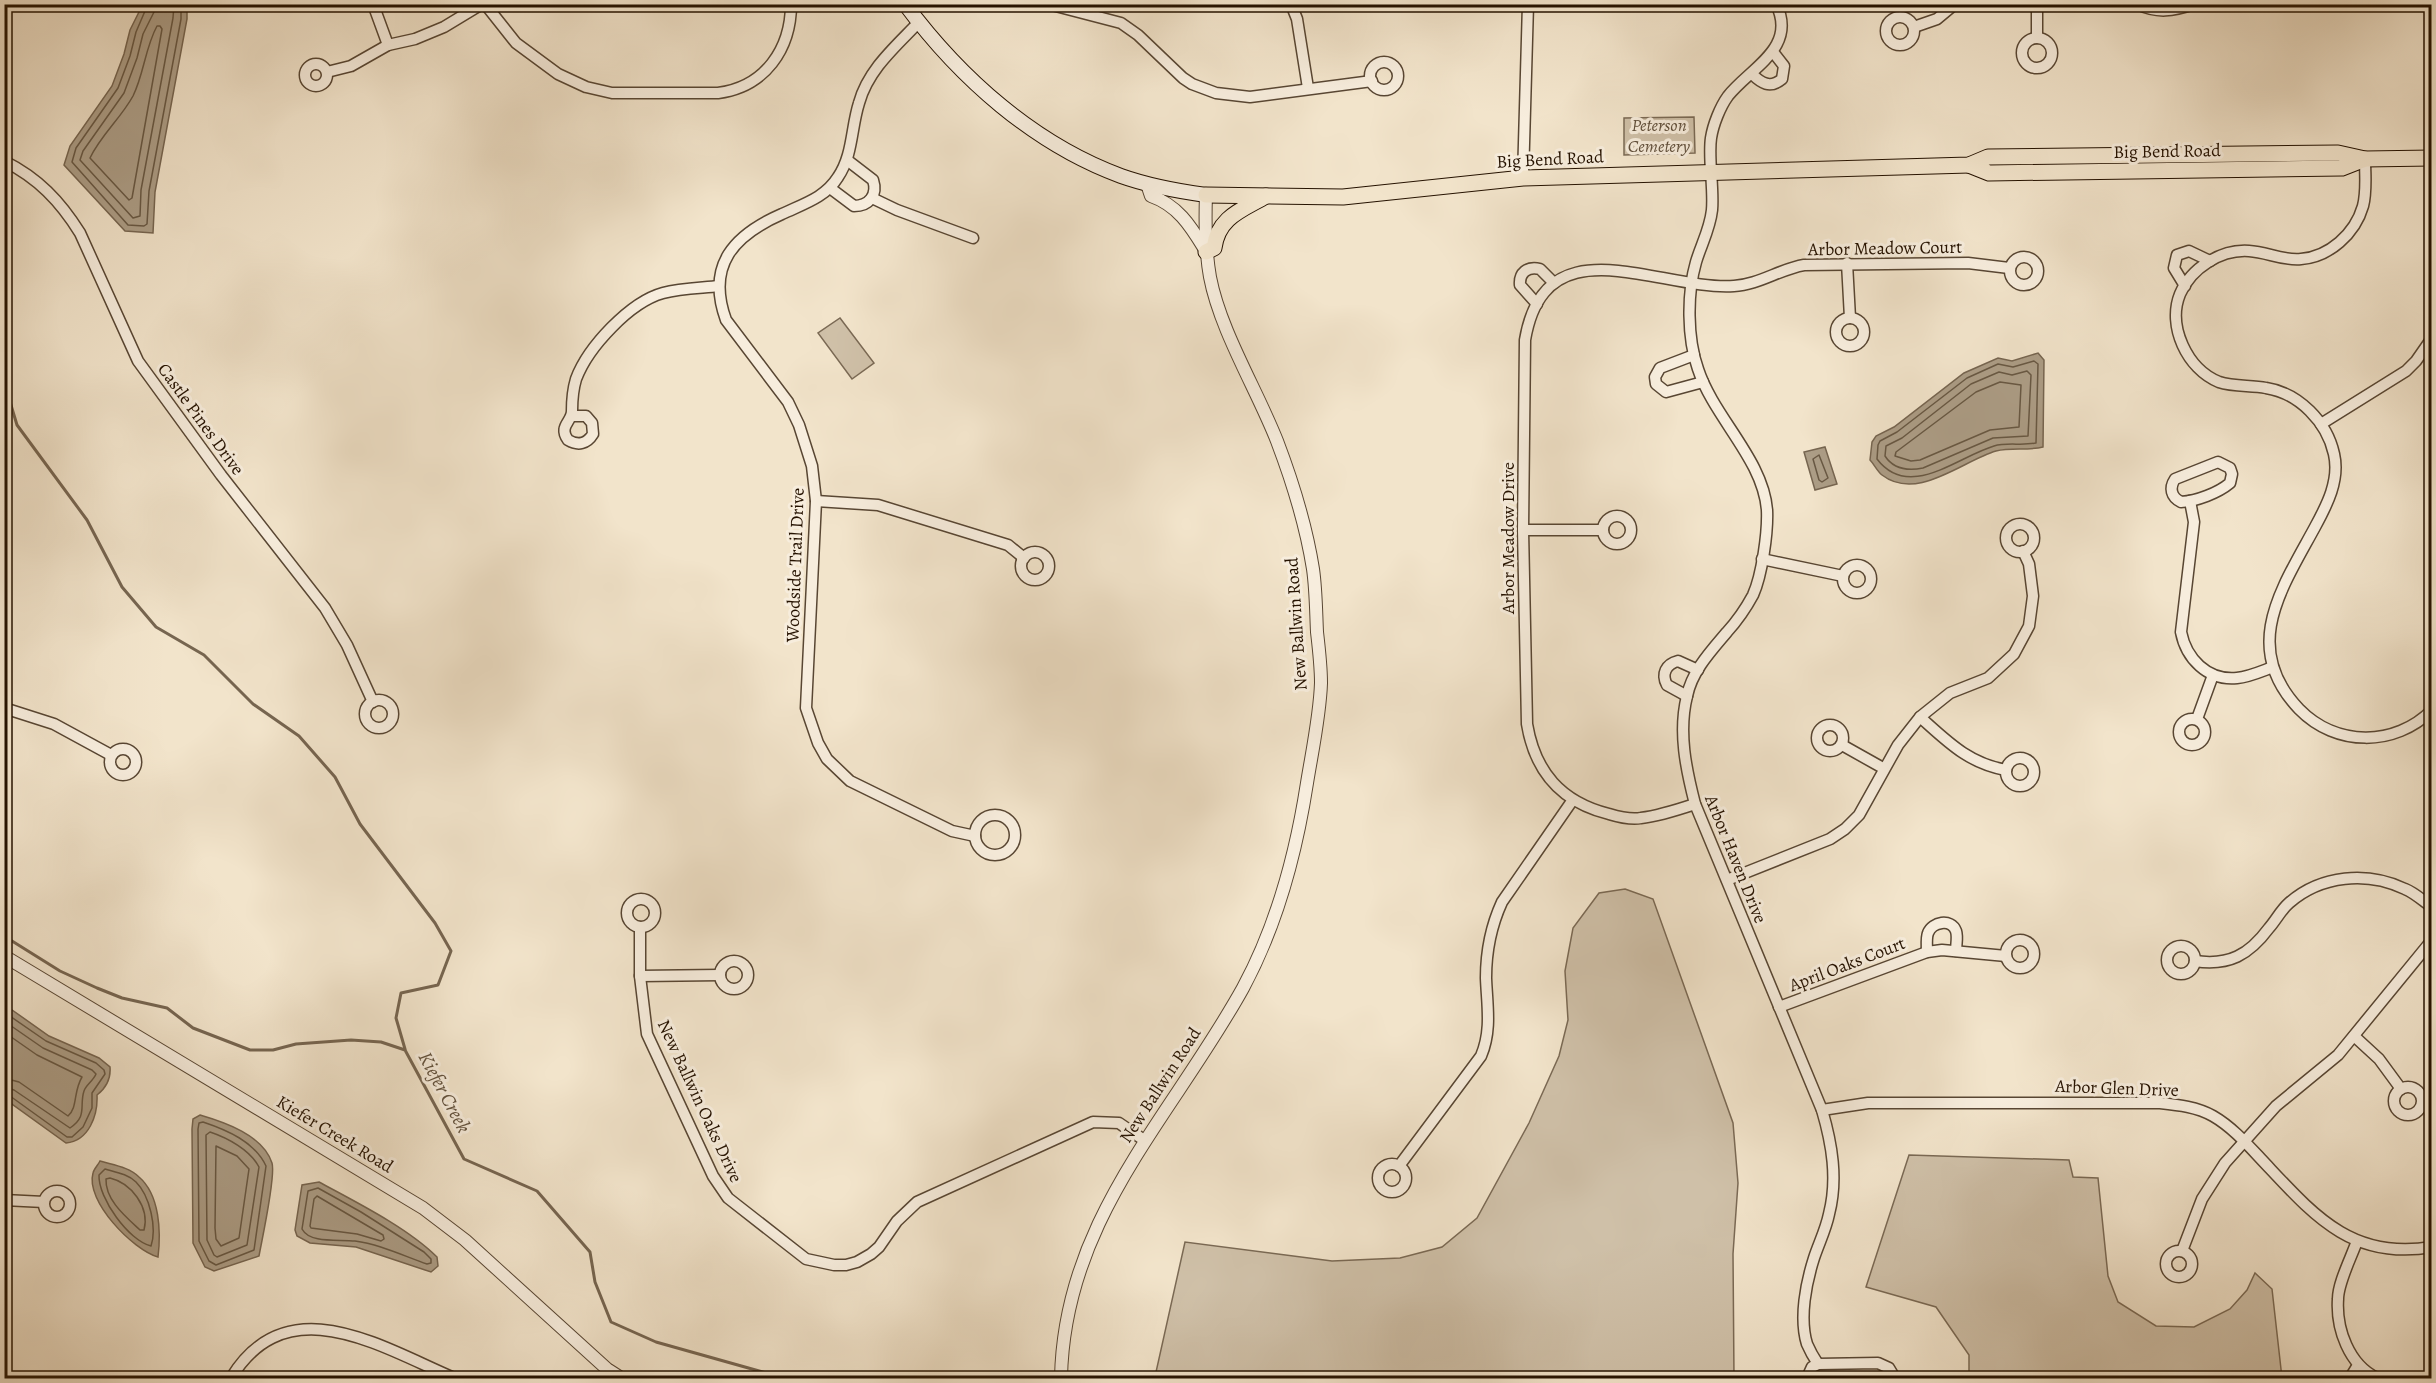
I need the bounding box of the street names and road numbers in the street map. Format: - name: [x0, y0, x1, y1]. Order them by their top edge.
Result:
- street label: Big Bend Road: [2113, 138, 2221, 164]
- street label: Big Bend Road: [1496, 144, 1605, 174]
- street label: Arbor Meadow Court: [1807, 235, 1962, 261]
- street label: Castle Pines Drive: [152, 358, 250, 480]
- street label: Arbor Meadow Drive: [1496, 462, 1520, 615]
- street label: Woodside Trail Drive: [780, 487, 810, 644]
- street label: New Ballwin Road: [1279, 556, 1313, 691]
- street label: Arbor Haven Drive: [1699, 790, 1773, 927]
- street label: April Oaks Court: [1785, 931, 1909, 998]
- street label: New Ballwin Oaks Drive: [652, 1016, 748, 1186]
- street label: New Ballwin Road: [1114, 1022, 1207, 1148]
- street label: Arbor Glen Drive: [2054, 1074, 2179, 1102]
- street label: Kiefer Creek Road: [272, 1090, 398, 1179]

